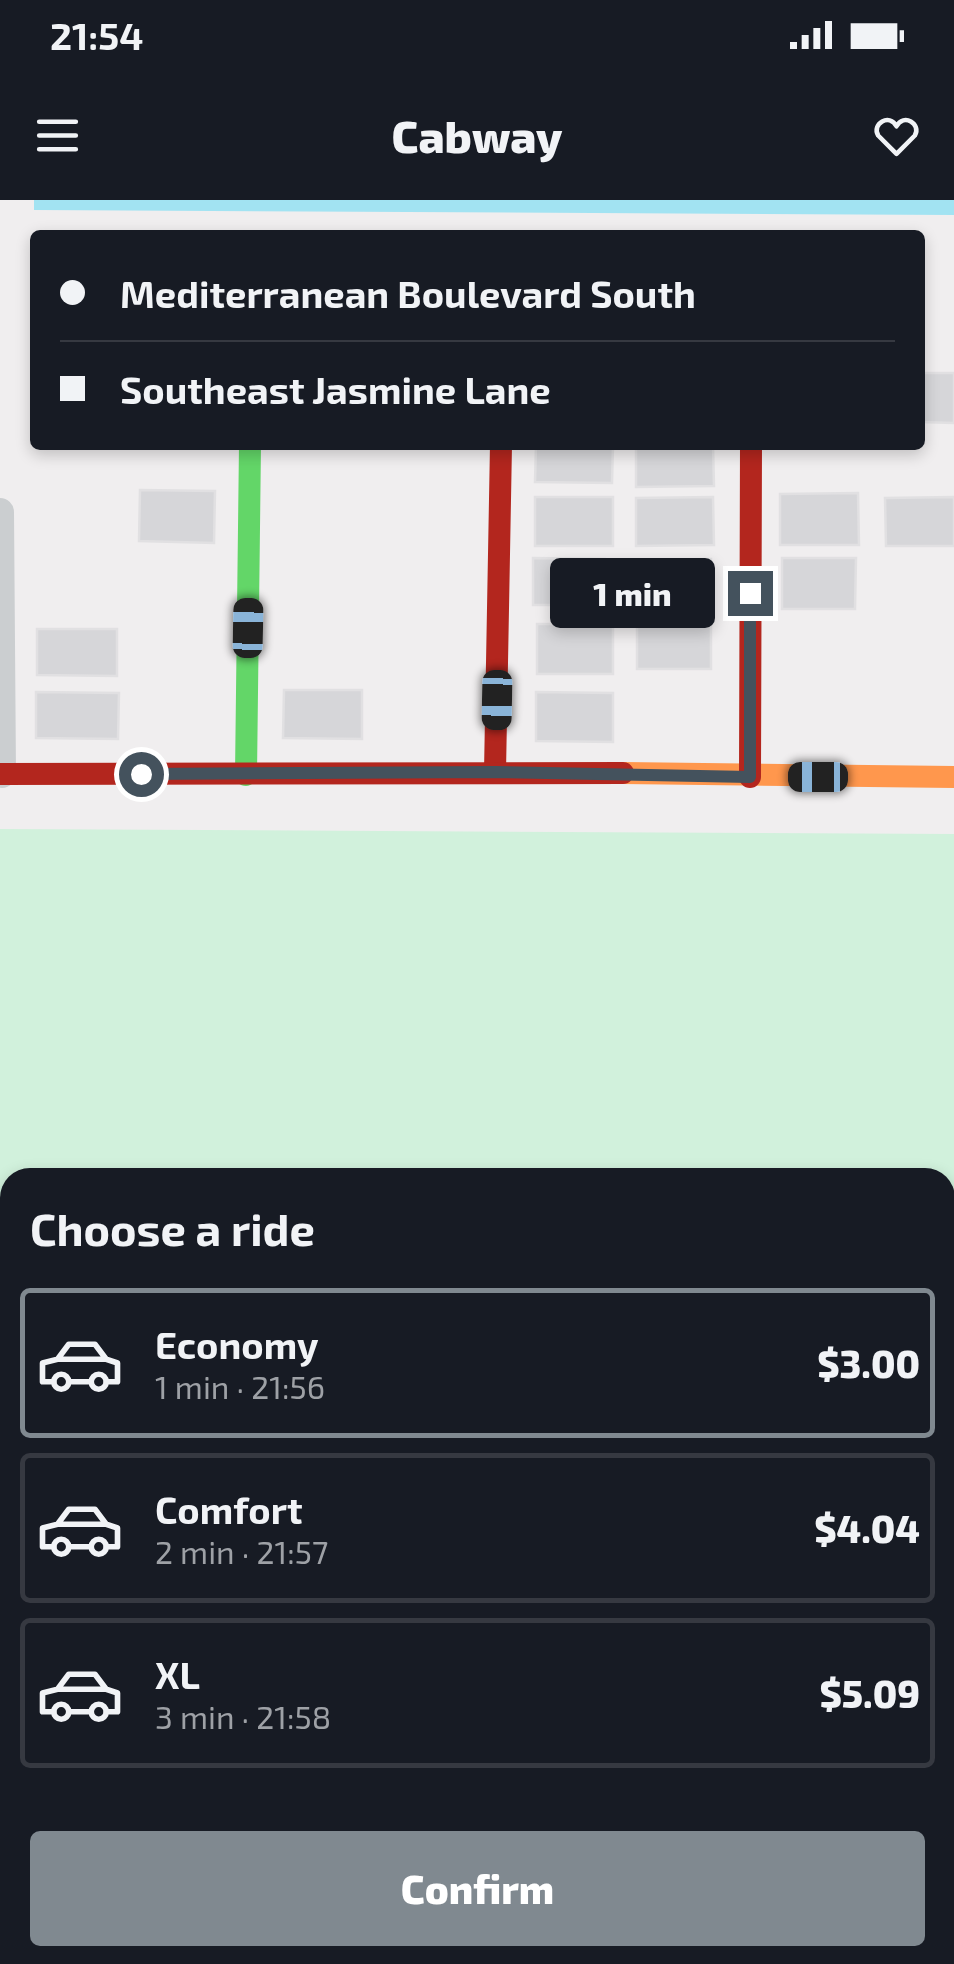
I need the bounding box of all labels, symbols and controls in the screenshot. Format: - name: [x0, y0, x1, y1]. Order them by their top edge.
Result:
- text: 21:54: [50, 12, 143, 58]
- icon: menu: [30, 108, 85, 163]
- text: Cabway: [392, 108, 562, 162]
- icon: heart: [869, 108, 924, 163]
- text: Mediterranean Boulevard South: [120, 270, 696, 316]
- text: Southeast Jasmine Lane: [120, 366, 551, 412]
- callout: 1 min: [550, 558, 715, 628]
- route end: [728, 571, 773, 616]
- text: 1 min: [593, 574, 672, 612]
- car: [232, 598, 264, 658]
- car: [481, 670, 513, 730]
- route start: [119, 752, 164, 797]
- car: [788, 762, 848, 792]
- text: Choose a ride: [30, 1201, 315, 1255]
- icon: car: [35, 1318, 125, 1408]
- text: Economy: [155, 1321, 319, 1367]
- text: $3.00: [817, 1340, 920, 1386]
- text: 1 min · 21:56: [155, 1367, 325, 1405]
- icon: car: [35, 1483, 125, 1573]
- text: Comfort: [155, 1486, 303, 1532]
- text: $4.04: [814, 1505, 920, 1551]
- text: 2 min · 21:57: [155, 1532, 328, 1570]
- icon: car: [35, 1648, 125, 1738]
- text: XL: [155, 1651, 200, 1697]
- text: $5.09: [819, 1670, 920, 1716]
- text: 3 min · 21:58: [155, 1697, 331, 1735]
- button: Confirm: [30, 1831, 925, 1946]

